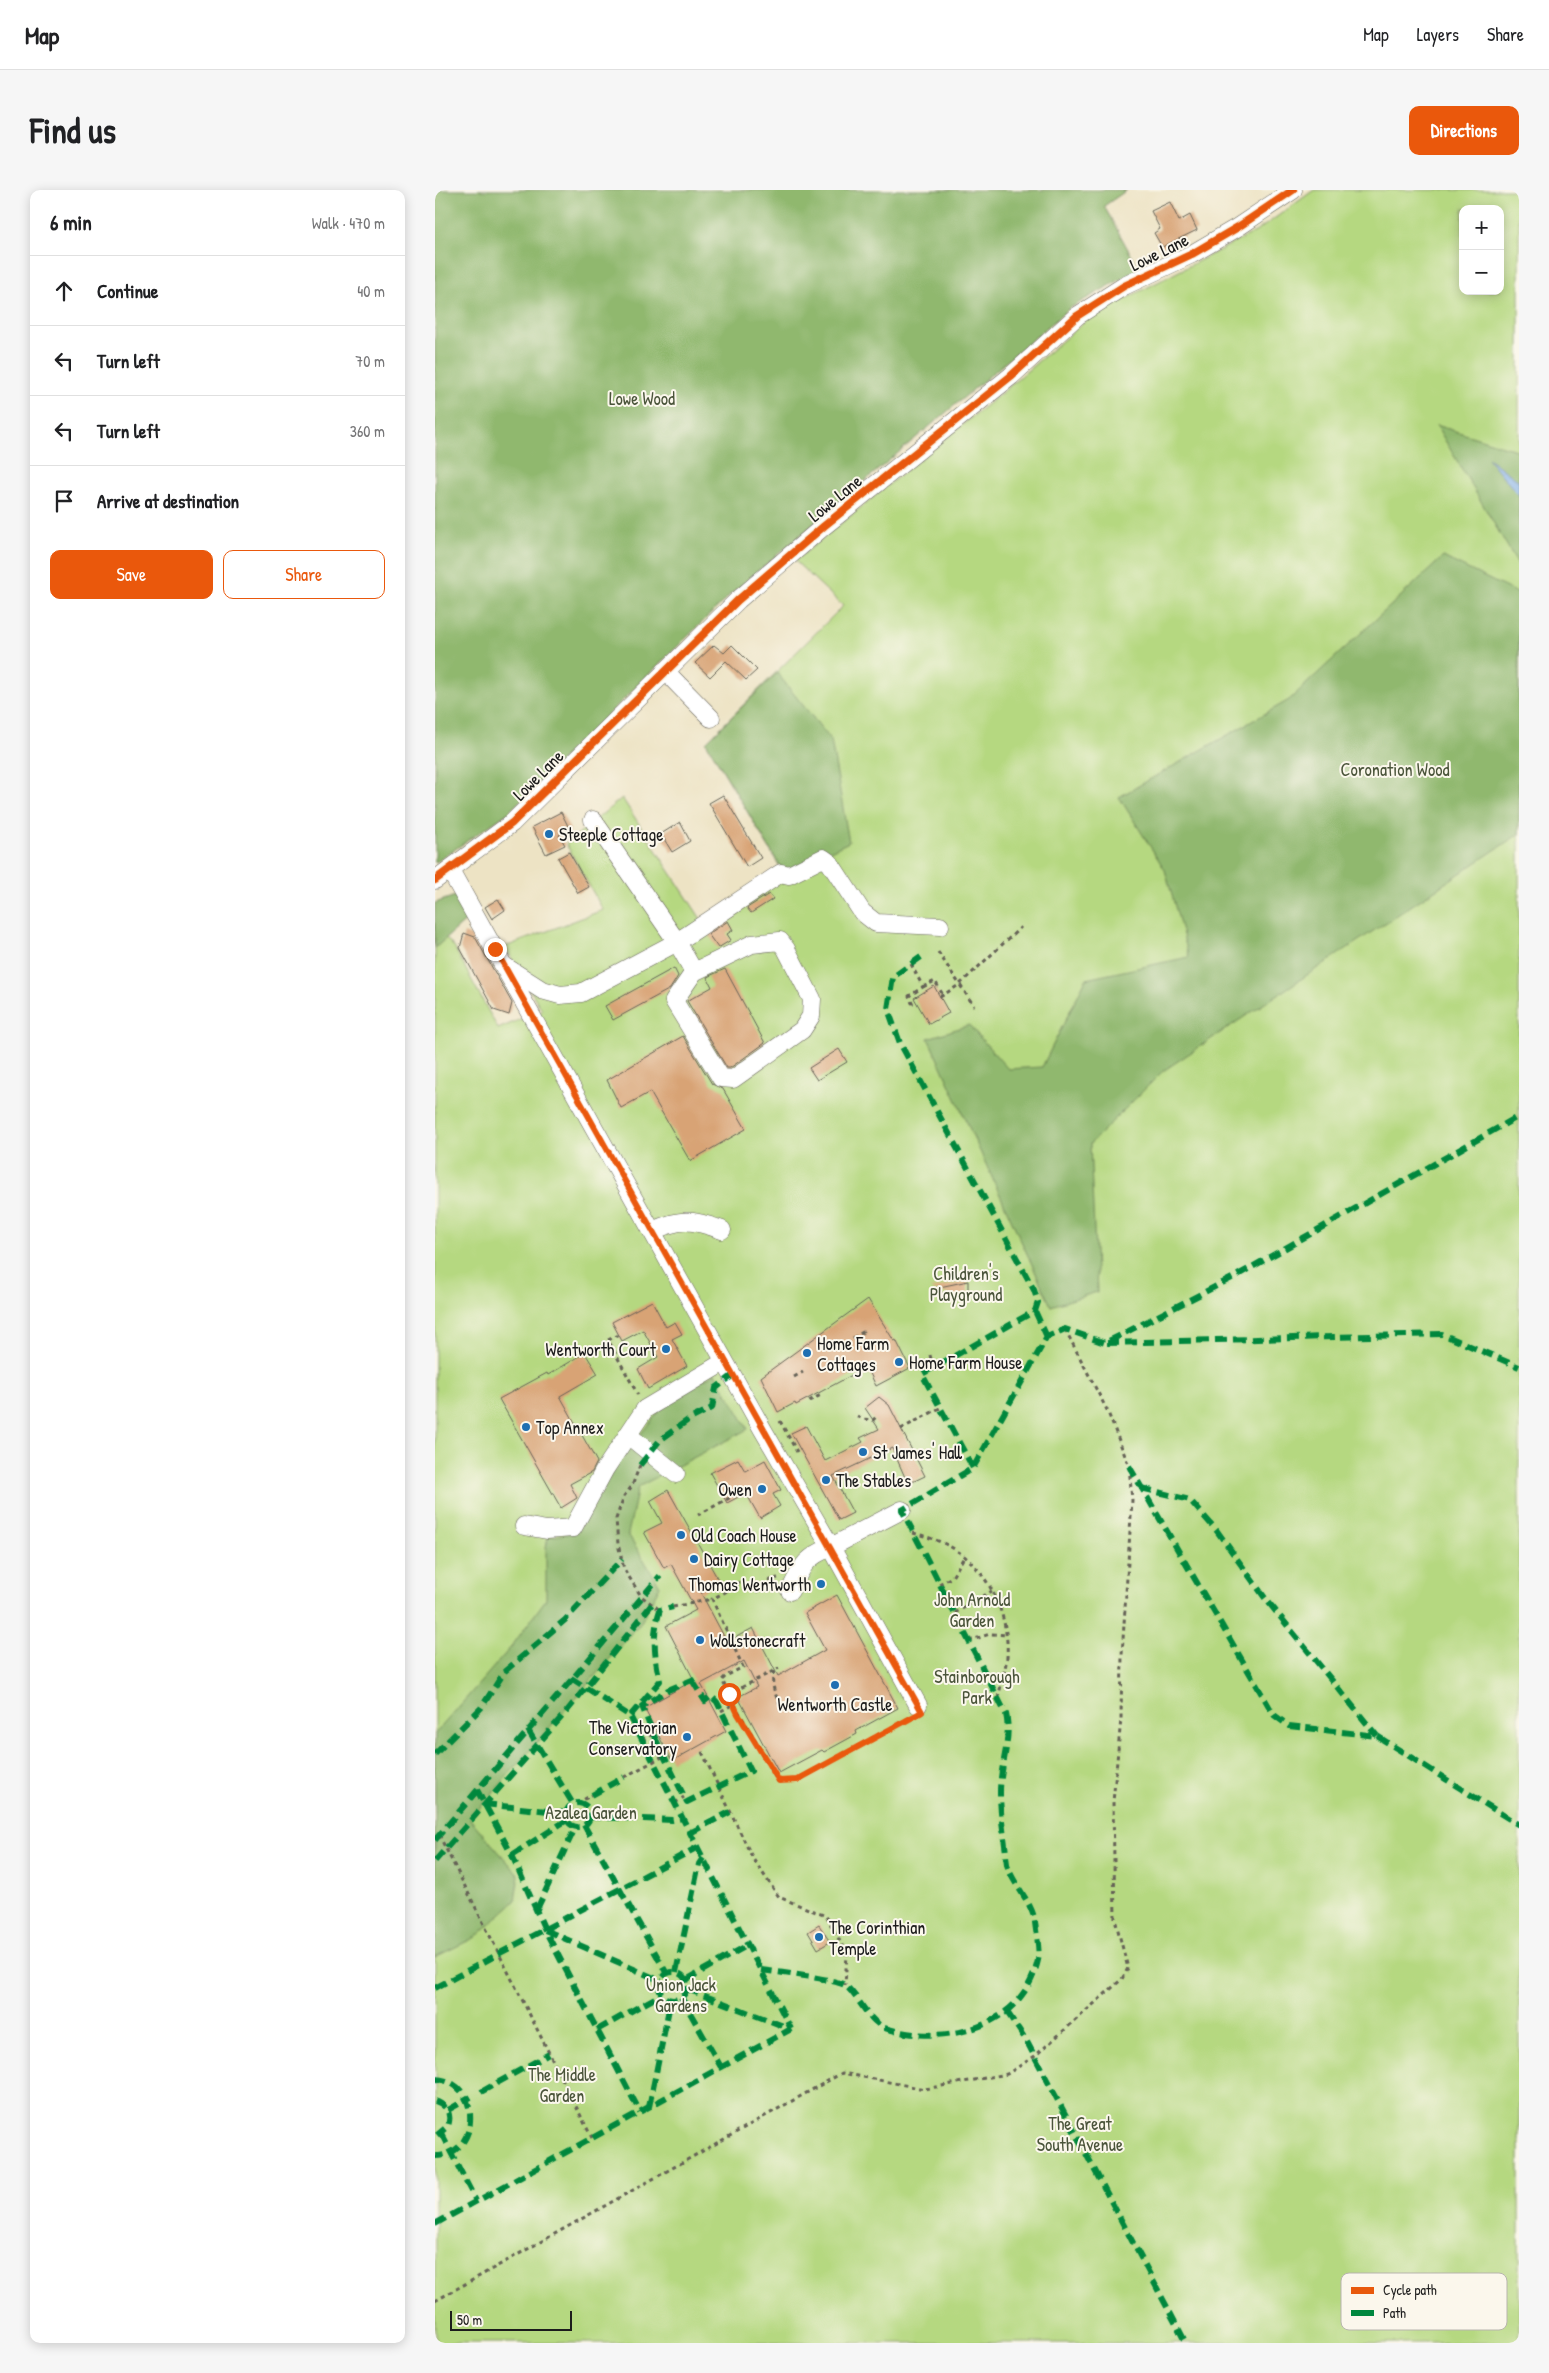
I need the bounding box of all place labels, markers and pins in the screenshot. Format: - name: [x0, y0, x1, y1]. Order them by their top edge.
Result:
- place label: Steeple Cottage: [559, 822, 663, 847]
- marker: Steeple Cottage: [543, 828, 555, 840]
- place label: Home Farm Cottages: [817, 1331, 889, 1377]
- place label: Wentworth Court: [546, 1337, 657, 1362]
- marker: Wentworth Court: [660, 1343, 672, 1355]
- marker: Home Farm Cottages: [801, 1347, 813, 1359]
- place label: Home Farm House: [909, 1350, 1022, 1375]
- marker: Home Farm House: [893, 1356, 905, 1368]
- place label: Top Annex: [536, 1415, 604, 1440]
- marker: Top Annex: [520, 1421, 532, 1433]
- place label: St James' Hall: [873, 1440, 962, 1465]
- marker: St James' Hall: [857, 1446, 869, 1458]
- place label: The Stables: [836, 1468, 911, 1493]
- marker: The Stables: [820, 1474, 832, 1486]
- place label: Owen: [718, 1477, 752, 1502]
- marker: Owen: [756, 1483, 768, 1495]
- place label: Old Coach House: [691, 1523, 797, 1548]
- marker: Old Coach House: [675, 1529, 687, 1541]
- place label: Dairy Cottage: [704, 1547, 794, 1572]
- marker: Dairy Cottage: [688, 1553, 700, 1565]
- place label: Thomas Wentworth: [689, 1572, 811, 1597]
- marker: Thomas Wentworth: [815, 1578, 827, 1590]
- place label: Wollstonecraft: [710, 1628, 806, 1653]
- marker: Wollstonecraft: [694, 1634, 706, 1646]
- marker: Wentworth Castle: [829, 1679, 841, 1691]
- place label: Wentworth Castle: [778, 1692, 892, 1717]
- place label: The Victorian Conservatory: [588, 1715, 677, 1761]
- marker: The Victorian Conservatory: [681, 1731, 693, 1743]
- place label: The Corinthian Temple: [829, 1915, 925, 1961]
- marker: The Corinthian Temple: [813, 1931, 825, 1943]

